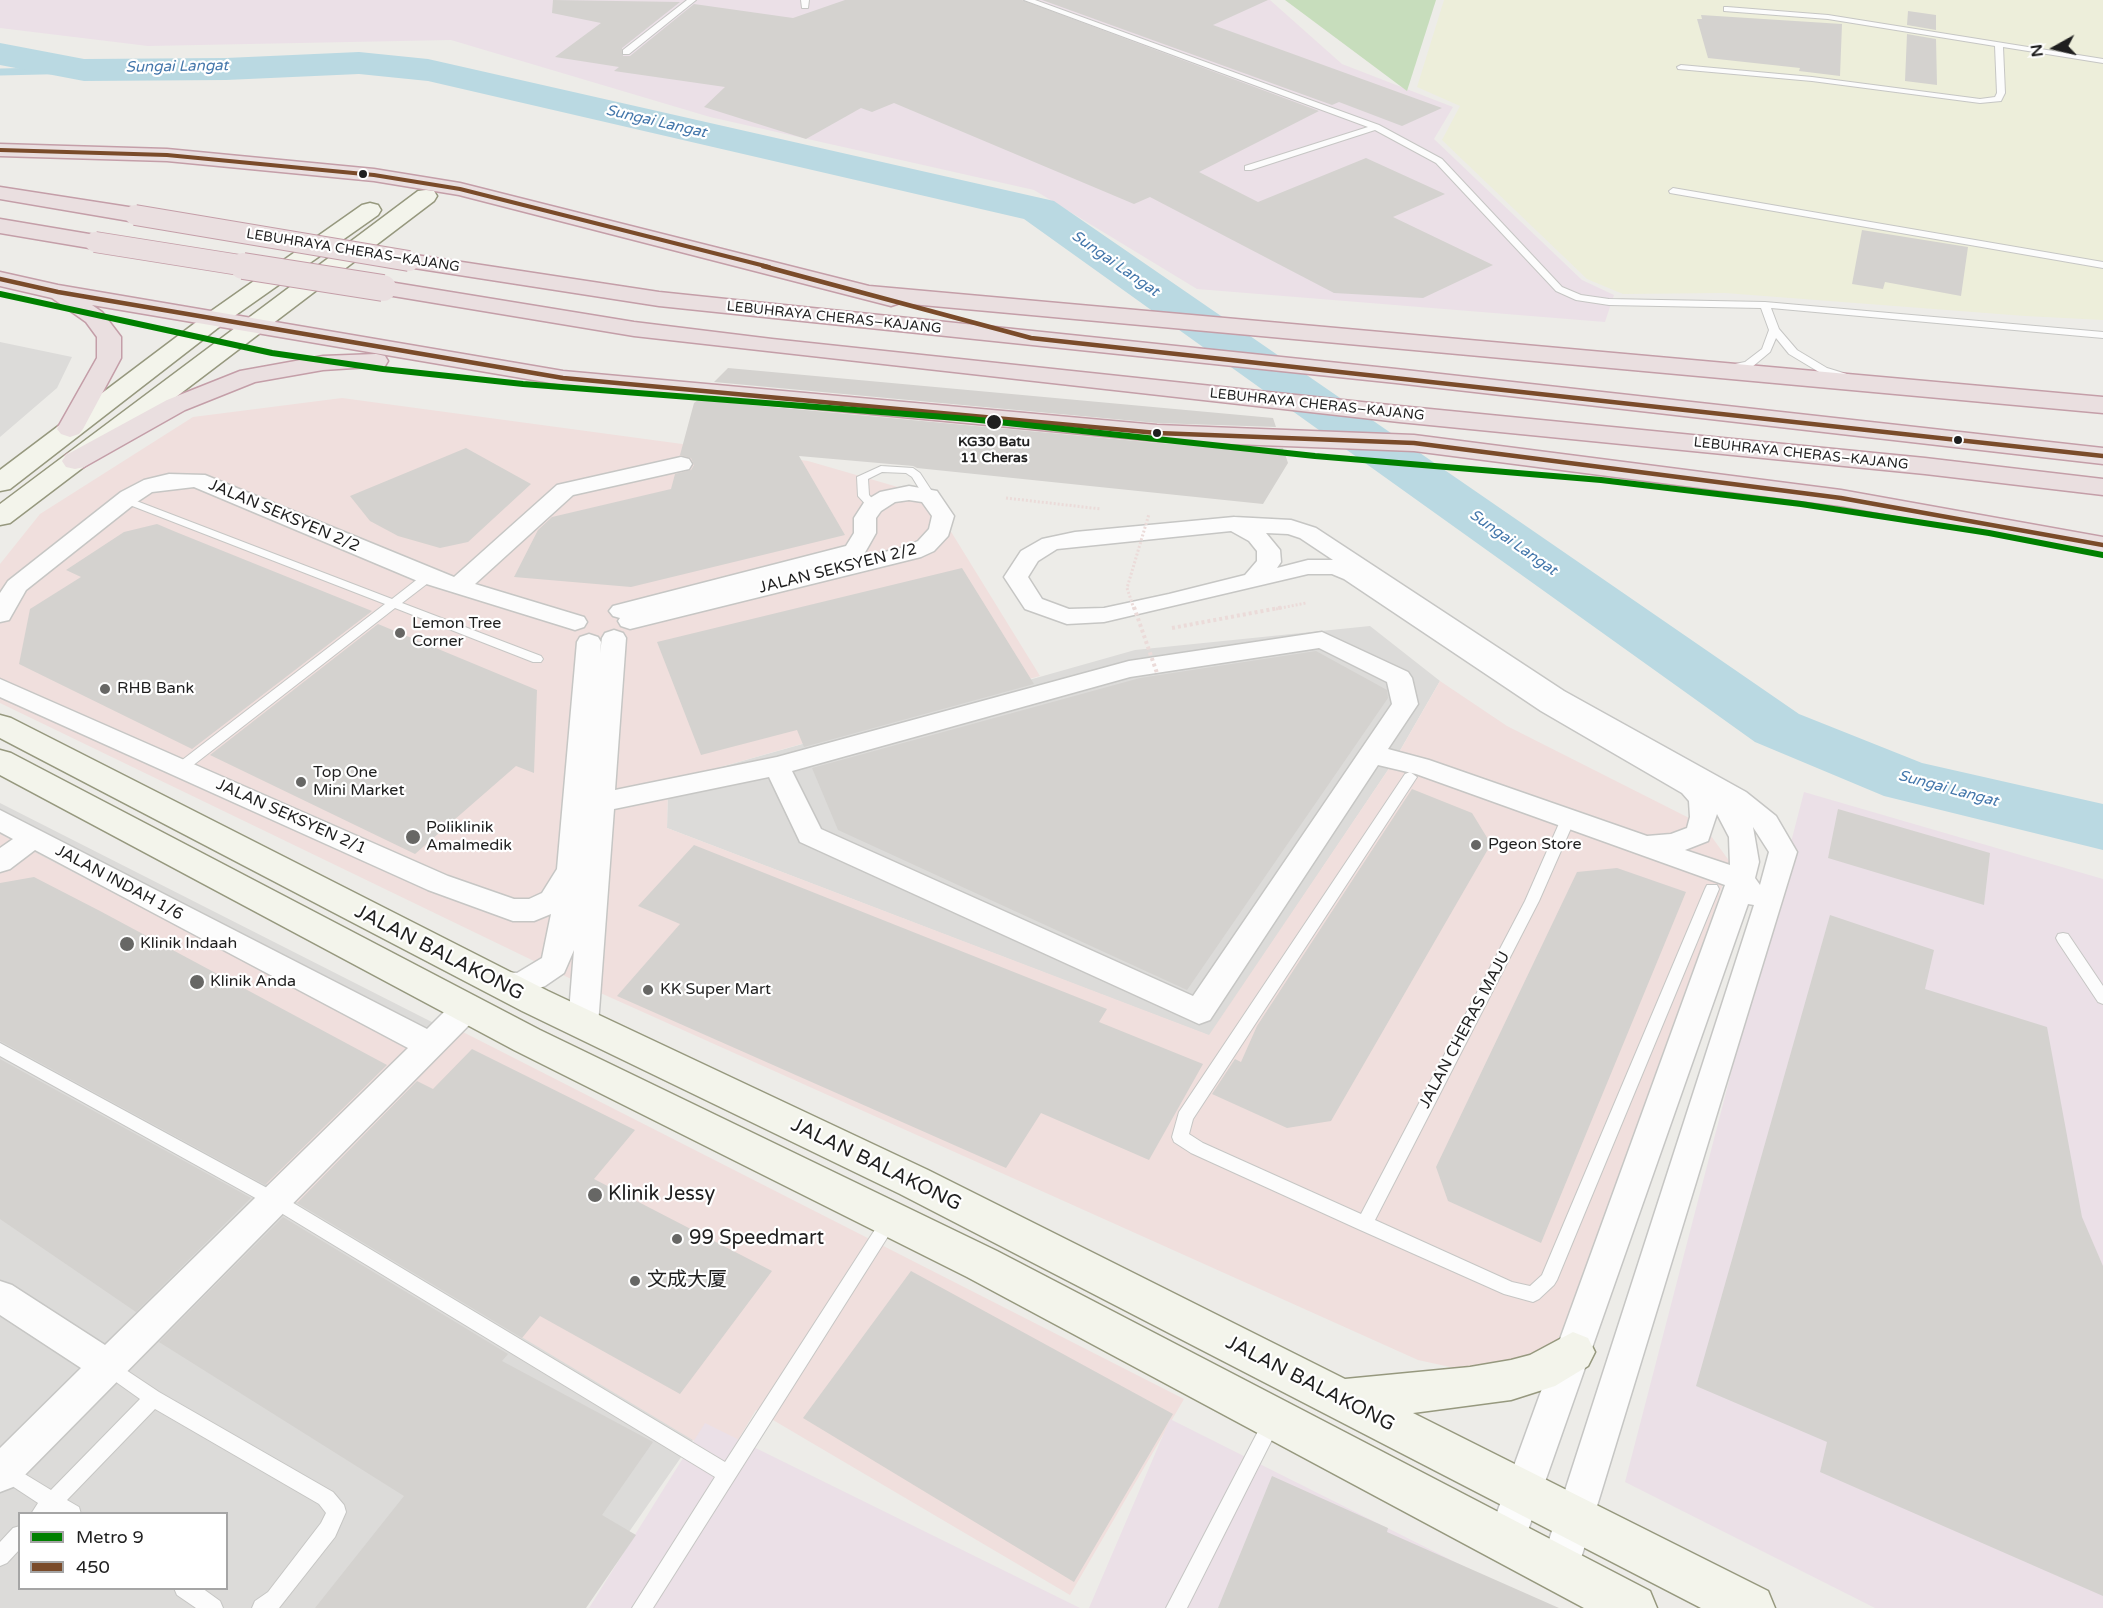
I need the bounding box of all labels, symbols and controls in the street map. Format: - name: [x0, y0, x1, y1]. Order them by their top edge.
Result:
- north arrow: [2025, 18, 2085, 78]
- text: N: [2026, 43, 2048, 58]
- water label: Sungai Langat: [126, 57, 228, 77]
- water label: Sungai Langat: [604, 102, 708, 142]
- unlabelled marker: [357, 168, 369, 180]
- street label: LEBUHRAYA CHERAS–KAJANG: [245, 226, 461, 276]
- water label: Sungai Langat: [1068, 227, 1162, 301]
- street label: LEBUHRAYA CHERAS–KAJANG: [726, 298, 942, 338]
- street label: LEBUHRAYA CHERAS–KAJANG: [1209, 385, 1425, 425]
- marker: KG30 Batu 11 Cheras: [985, 413, 1003, 431]
- unlabelled marker: [1151, 427, 1163, 439]
- place label: KG30 Batu 11 Cheras: [958, 434, 1030, 466]
- street label: LEBUHRAYA CHERAS–KAJANG: [1693, 434, 1909, 474]
- unlabelled marker: [1952, 434, 1964, 446]
- street label: JALAN SEKSYEN 2/2: [206, 475, 362, 557]
- water label: Sungai Langat: [1466, 506, 1560, 580]
- street label: JALAN SEKSYEN 2/2: [757, 540, 919, 598]
- place label: Lemon Tree Corner: [412, 614, 501, 652]
- marker: Lemon Tree Corner: [393, 626, 407, 640]
- place label: RHB Bank: [117, 679, 194, 699]
- marker: RHB Bank: [98, 682, 112, 696]
- place label: Top One Mini Market: [313, 763, 404, 801]
- water label: Sungai Langat: [1896, 767, 2000, 811]
- street label: JALAN SEKSYEN 2/1: [213, 775, 369, 859]
- marker: Top One Mini Market: [294, 775, 308, 789]
- place label: Poliklinik Amalmedik: [426, 818, 512, 856]
- marker: Poliklinik Amalmedik: [404, 828, 422, 846]
- place label: Pgeon Store: [1488, 835, 1581, 855]
- marker: Pgeon Store: [1469, 838, 1483, 852]
- street label: JALAN INDAH 1/6: [52, 841, 186, 925]
- street label: JALAN BALAKONG: [350, 900, 528, 1006]
- place label: Klinik Indaah: [140, 934, 237, 954]
- marker: Klinik Indaah: [118, 935, 136, 953]
- street label: JALAN CHERAS MAJU: [1415, 948, 1515, 1112]
- place label: Klinik Anda: [210, 972, 296, 992]
- marker: Klinik Anda: [188, 973, 206, 991]
- place label: KK Super Mart: [660, 980, 771, 1000]
- marker: KK Super Mart: [641, 983, 655, 997]
- street label: JALAN BALAKONG: [787, 1113, 965, 1217]
- place label: Klinik Jessy: [608, 1183, 715, 1207]
- marker: Klinik Jessy: [586, 1186, 604, 1204]
- place label: 99 Speedmart: [689, 1227, 824, 1251]
- marker: 99 Speedmart: [670, 1232, 684, 1246]
- place label: 文成大厦: [647, 1269, 727, 1293]
- marker: 文成大厦: [628, 1274, 642, 1288]
- street label: JALAN BALAKONG: [1221, 1331, 1399, 1437]
- legend: [18, 1512, 228, 1590]
- text: Metro 9: [76, 1526, 144, 1548]
- text: 450: [76, 1556, 110, 1578]

